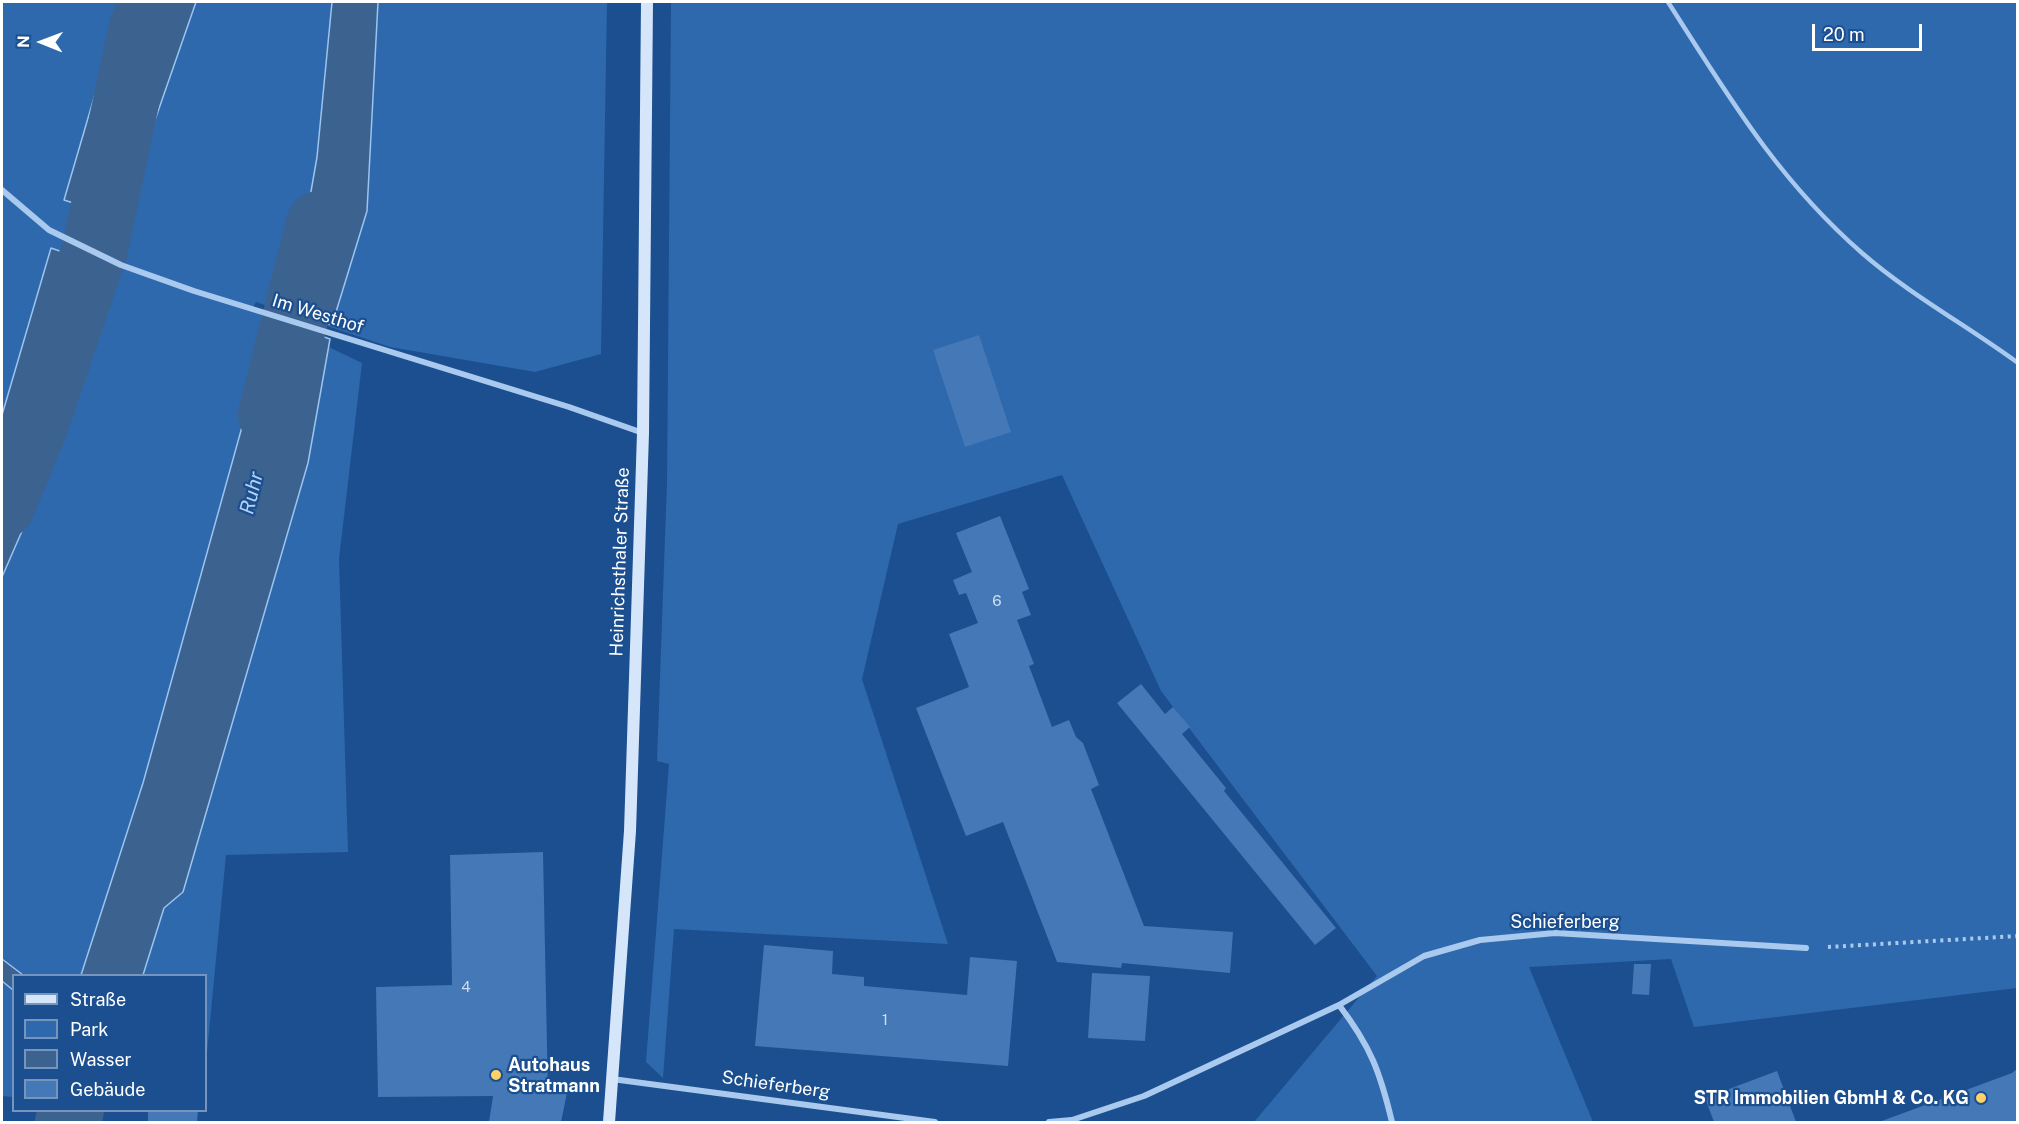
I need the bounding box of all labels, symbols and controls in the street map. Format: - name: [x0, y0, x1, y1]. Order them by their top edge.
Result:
- north arrow: [12, 12, 72, 72]
- scale bar: [1815, 12, 1924, 50]
- text: 20 m: [1823, 24, 1865, 45]
- text: N: [14, 35, 33, 48]
- street label: Im Westhof: [270, 290, 366, 338]
- street label: Heinrichsthaler Straße: [606, 467, 634, 657]
- water label: Ruhr: [235, 469, 269, 517]
- house number: 6: [992, 592, 1002, 610]
- street label: Schieferberg: [1510, 911, 1620, 933]
- legend: [12, 974, 207, 1112]
- house number: 4: [461, 978, 471, 996]
- text: Straße: [70, 989, 126, 1010]
- house number: 1: [882, 1011, 888, 1029]
- text: Park: [70, 1019, 108, 1040]
- text: Wasser: [70, 1049, 132, 1070]
- place label: Autohaus Stratmann: [508, 1054, 600, 1096]
- street label: Schieferberg: [720, 1067, 832, 1103]
- marker: Autohaus Stratmann: [489, 1068, 503, 1082]
- text: Gebäude: [70, 1079, 145, 1100]
- place label: STR Immobilien GbmH & Co. KG: [1694, 1087, 1969, 1109]
- marker: STR Immobilien GbmH & Co. KG: [1974, 1091, 1988, 1105]

